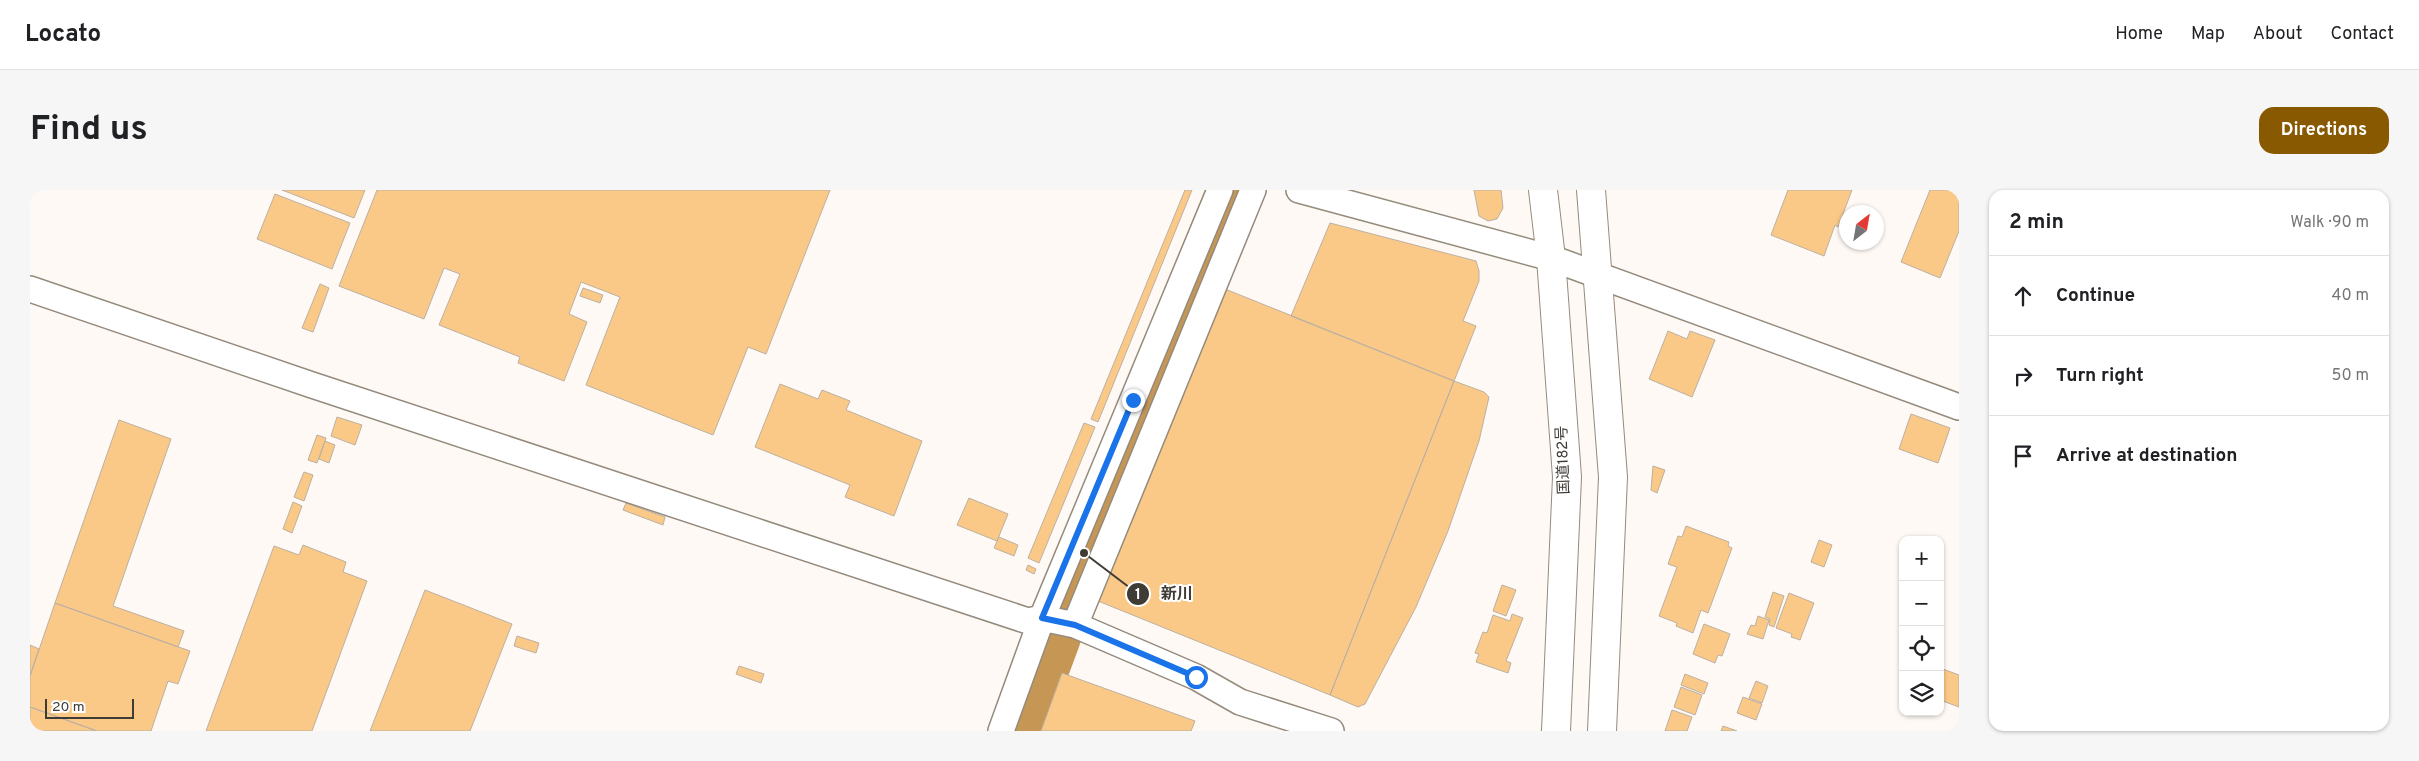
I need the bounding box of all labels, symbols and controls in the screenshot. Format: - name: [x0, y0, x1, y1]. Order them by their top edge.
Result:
- text: Locato: [25, 20, 101, 50]
- text: Home: [2115, 23, 2163, 46]
- text: Map: [2191, 23, 2225, 46]
- text: About: [2253, 23, 2302, 46]
- text: Contact: [2330, 23, 2394, 46]
- button: Directions: [2259, 107, 2389, 154]
- text: Find us: [30, 108, 148, 152]
- north arrow: [1839, 205, 1884, 250]
- text: 2 min: [2009, 209, 2064, 236]
- text: Walk · 90 m: [2290, 213, 2369, 233]
- icon: ahead: [2009, 282, 2037, 310]
- text: Continue: [2056, 284, 2135, 308]
- text: 40 m: [2331, 286, 2369, 306]
- icon: right: [2009, 362, 2037, 390]
- text: Turn right: [2056, 364, 2144, 388]
- text: 50 m: [2332, 366, 2369, 386]
- route end: [1122, 389, 1145, 412]
- street label: 国道182号: [1553, 425, 1575, 495]
- icon: arrive: [2009, 442, 2037, 470]
- text: Arrive at destination: [2056, 444, 2237, 468]
- map controls: [1899, 536, 1944, 716]
- button: +: [1899, 536, 1944, 581]
- callout: 新川: [1126, 578, 1203, 609]
- button: −: [1899, 581, 1944, 626]
- text: 新川: [1161, 585, 1193, 605]
- text: 1: [1135, 586, 1141, 605]
- button: locate: [1899, 626, 1944, 671]
- route start: [1185, 666, 1208, 689]
- button: layers: [1899, 671, 1944, 716]
- scale bar: [45, 696, 134, 719]
- text: 20 m: [52, 699, 85, 716]

